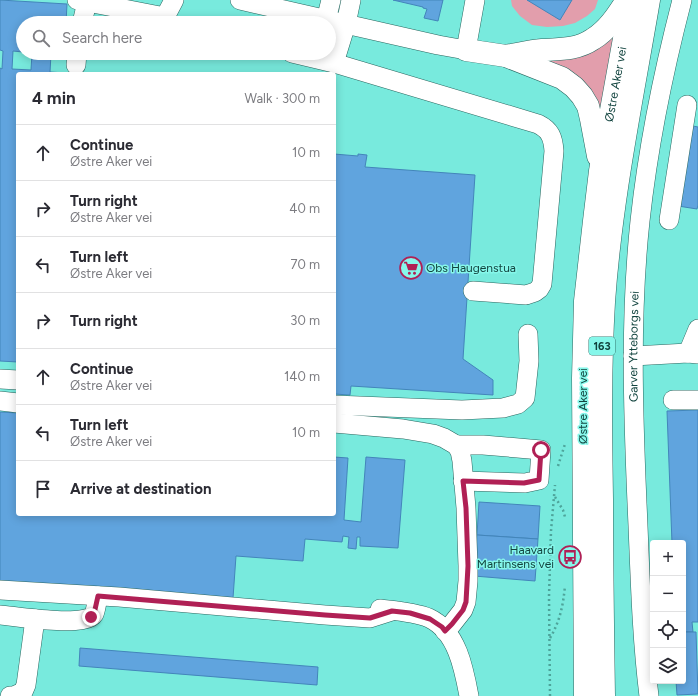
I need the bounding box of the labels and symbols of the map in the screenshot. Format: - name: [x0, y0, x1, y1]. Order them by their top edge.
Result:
- street label: Østre Aker vei: [602, 46, 629, 123]
- supermarket icon: Obs Haugenstua: [398, 255, 424, 281]
- place label: Obs Haugenstua: [426, 261, 516, 275]
- street label: Garver Ytteborgs vei: [626, 291, 642, 402]
- road number: 163: [589, 337, 615, 355]
- street label: Østre Aker vei: [576, 368, 590, 444]
- route start: [532, 441, 550, 459]
- place label: Haavard Martinsens vei: [477, 543, 554, 571]
- bus stop icon: Haavard Martinsens vei: [557, 544, 583, 570]
- route end: [82, 608, 100, 626]

